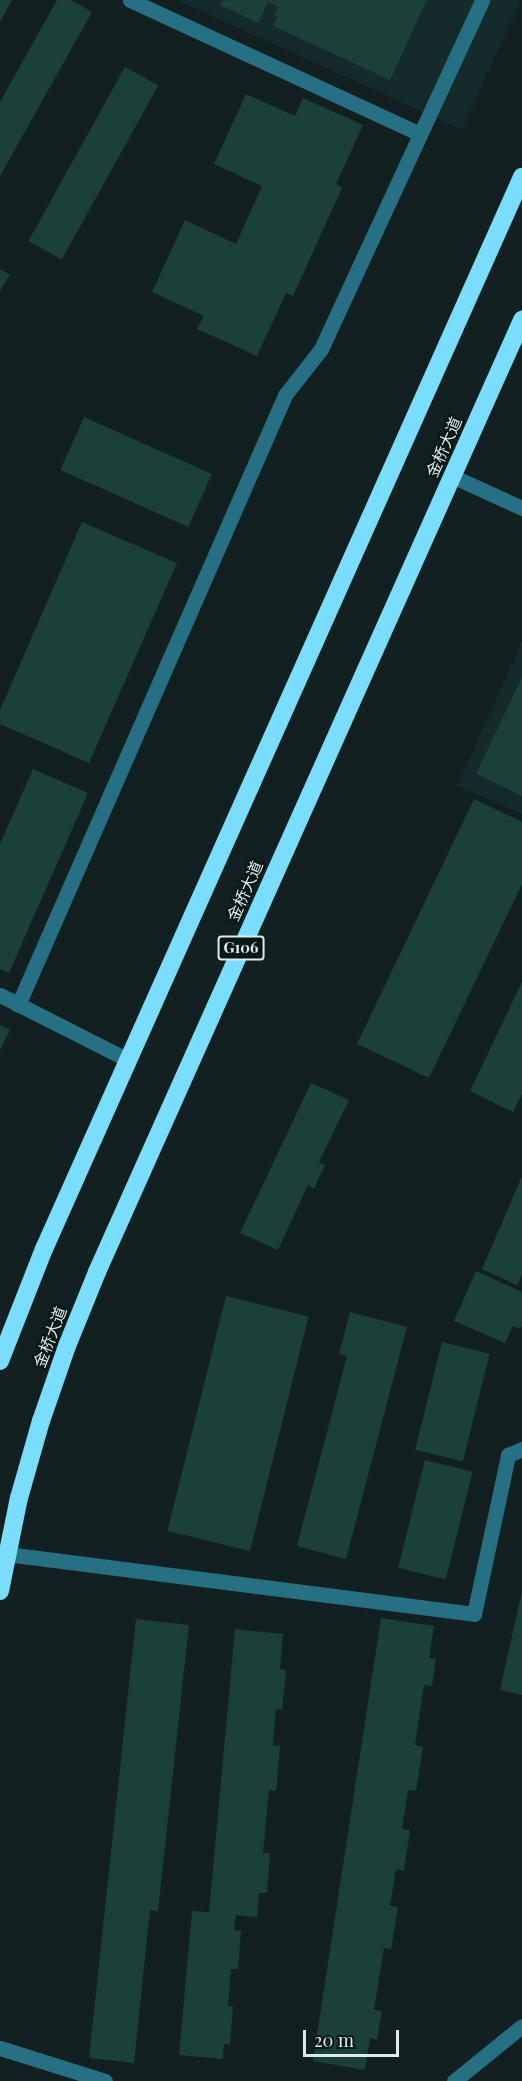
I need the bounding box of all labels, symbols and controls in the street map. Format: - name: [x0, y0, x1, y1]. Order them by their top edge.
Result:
- street label: 金桥大道: [422, 414, 466, 480]
- street label: 金桥大道: [223, 858, 267, 924]
- road number: G106: [217, 936, 265, 960]
- street label: 金桥大道: [30, 1304, 70, 1370]
- scale bar: [306, 2018, 402, 2056]
- text: 20 m: [314, 2028, 354, 2052]

